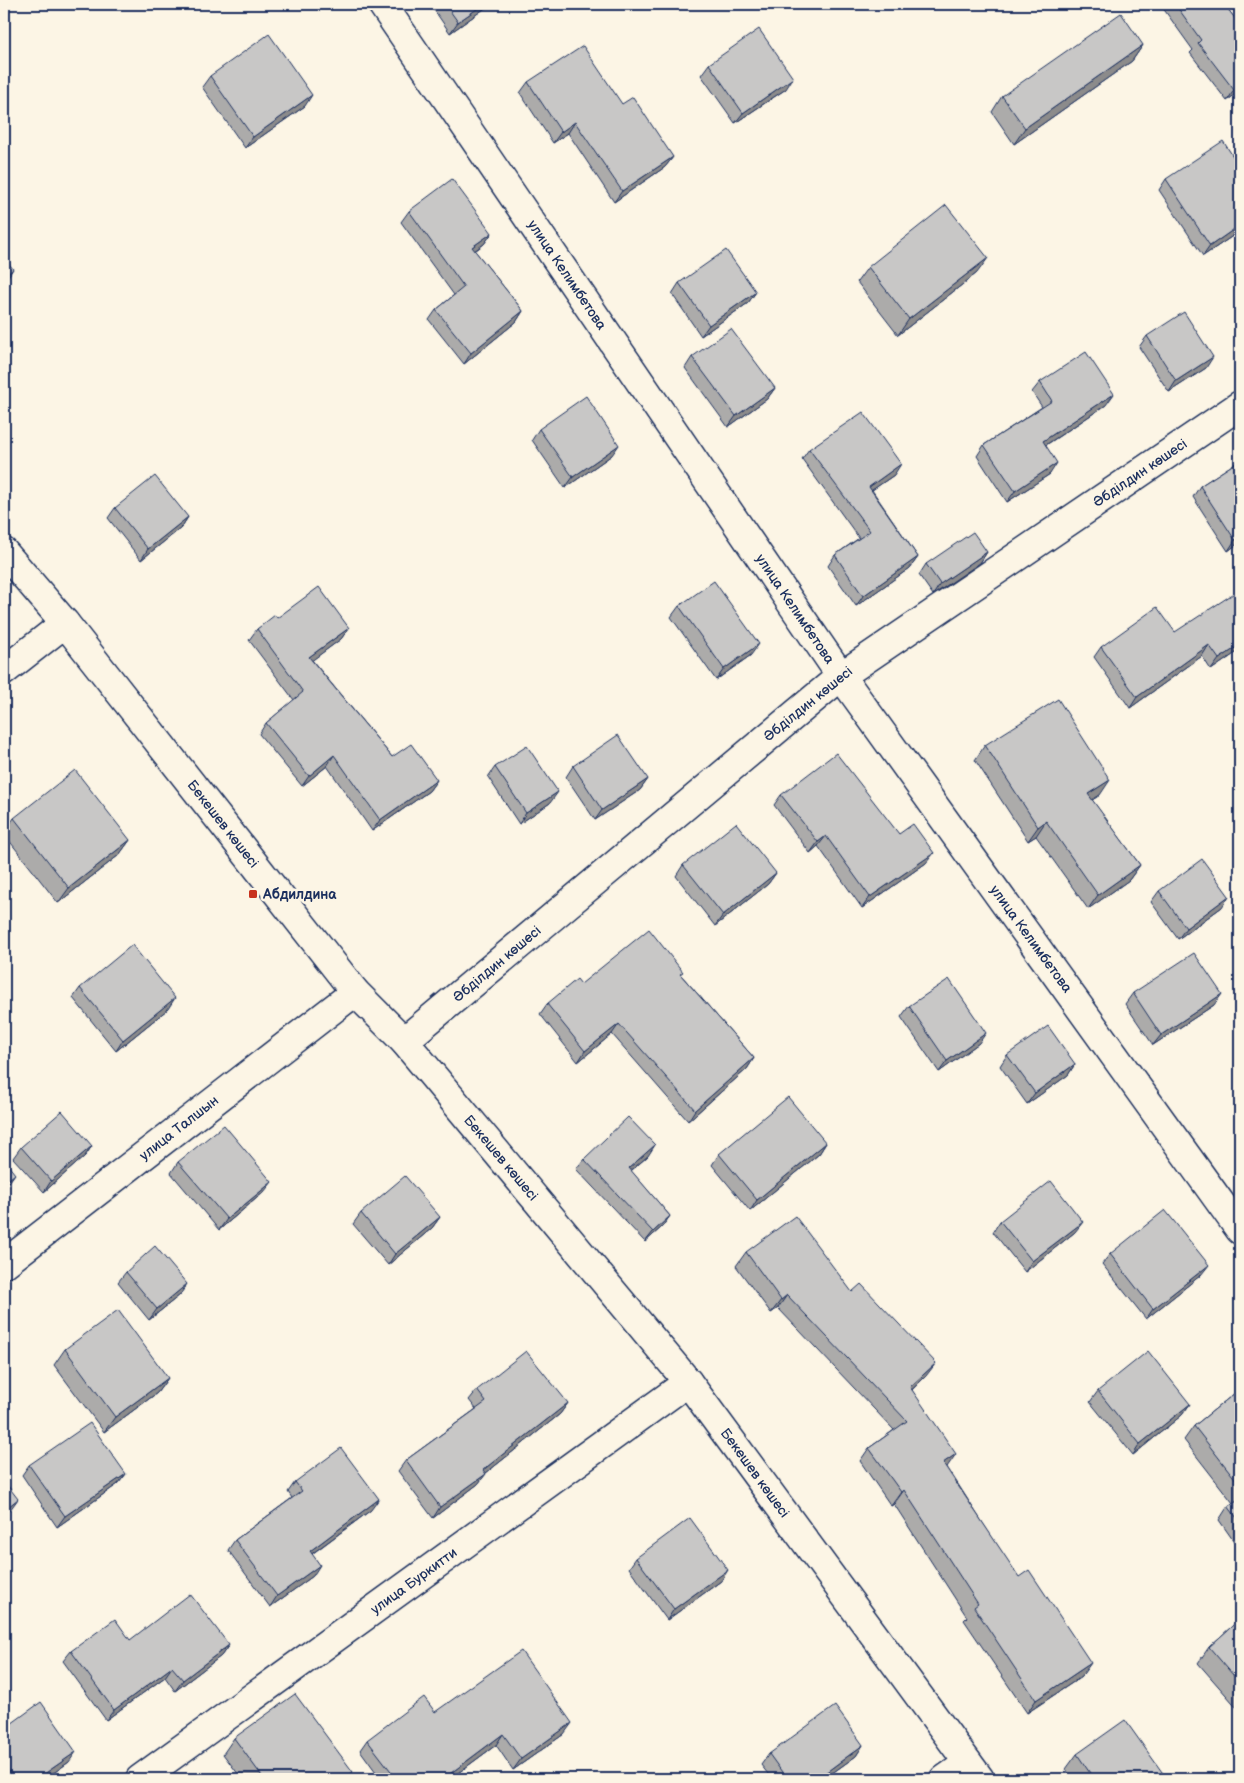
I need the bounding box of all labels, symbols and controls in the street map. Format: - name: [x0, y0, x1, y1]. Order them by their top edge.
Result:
- street label: улица Келимбетова: [524, 217, 611, 334]
- street label: Әбділдин көшесі: [1090, 435, 1190, 511]
- street label: улица Келимбетова: [752, 551, 839, 668]
- street label: Әбділдин көшесі: [760, 663, 856, 745]
- street label: Бекешев көшесі: [184, 777, 262, 871]
- street label: улица Келимбетова: [986, 882, 1076, 997]
- place label: Абдилдина: [262, 886, 337, 903]
- marker: Абдилдина: [247, 888, 259, 900]
- street label: Әбділдин көшесі: [449, 922, 545, 1006]
- street label: улица Талшын: [136, 1092, 222, 1164]
- street label: Бекешев көшесі: [460, 1112, 542, 1204]
- street label: Бекешев көшесі: [717, 1425, 793, 1521]
- street label: улица Буркитти: [367, 1544, 461, 1618]

